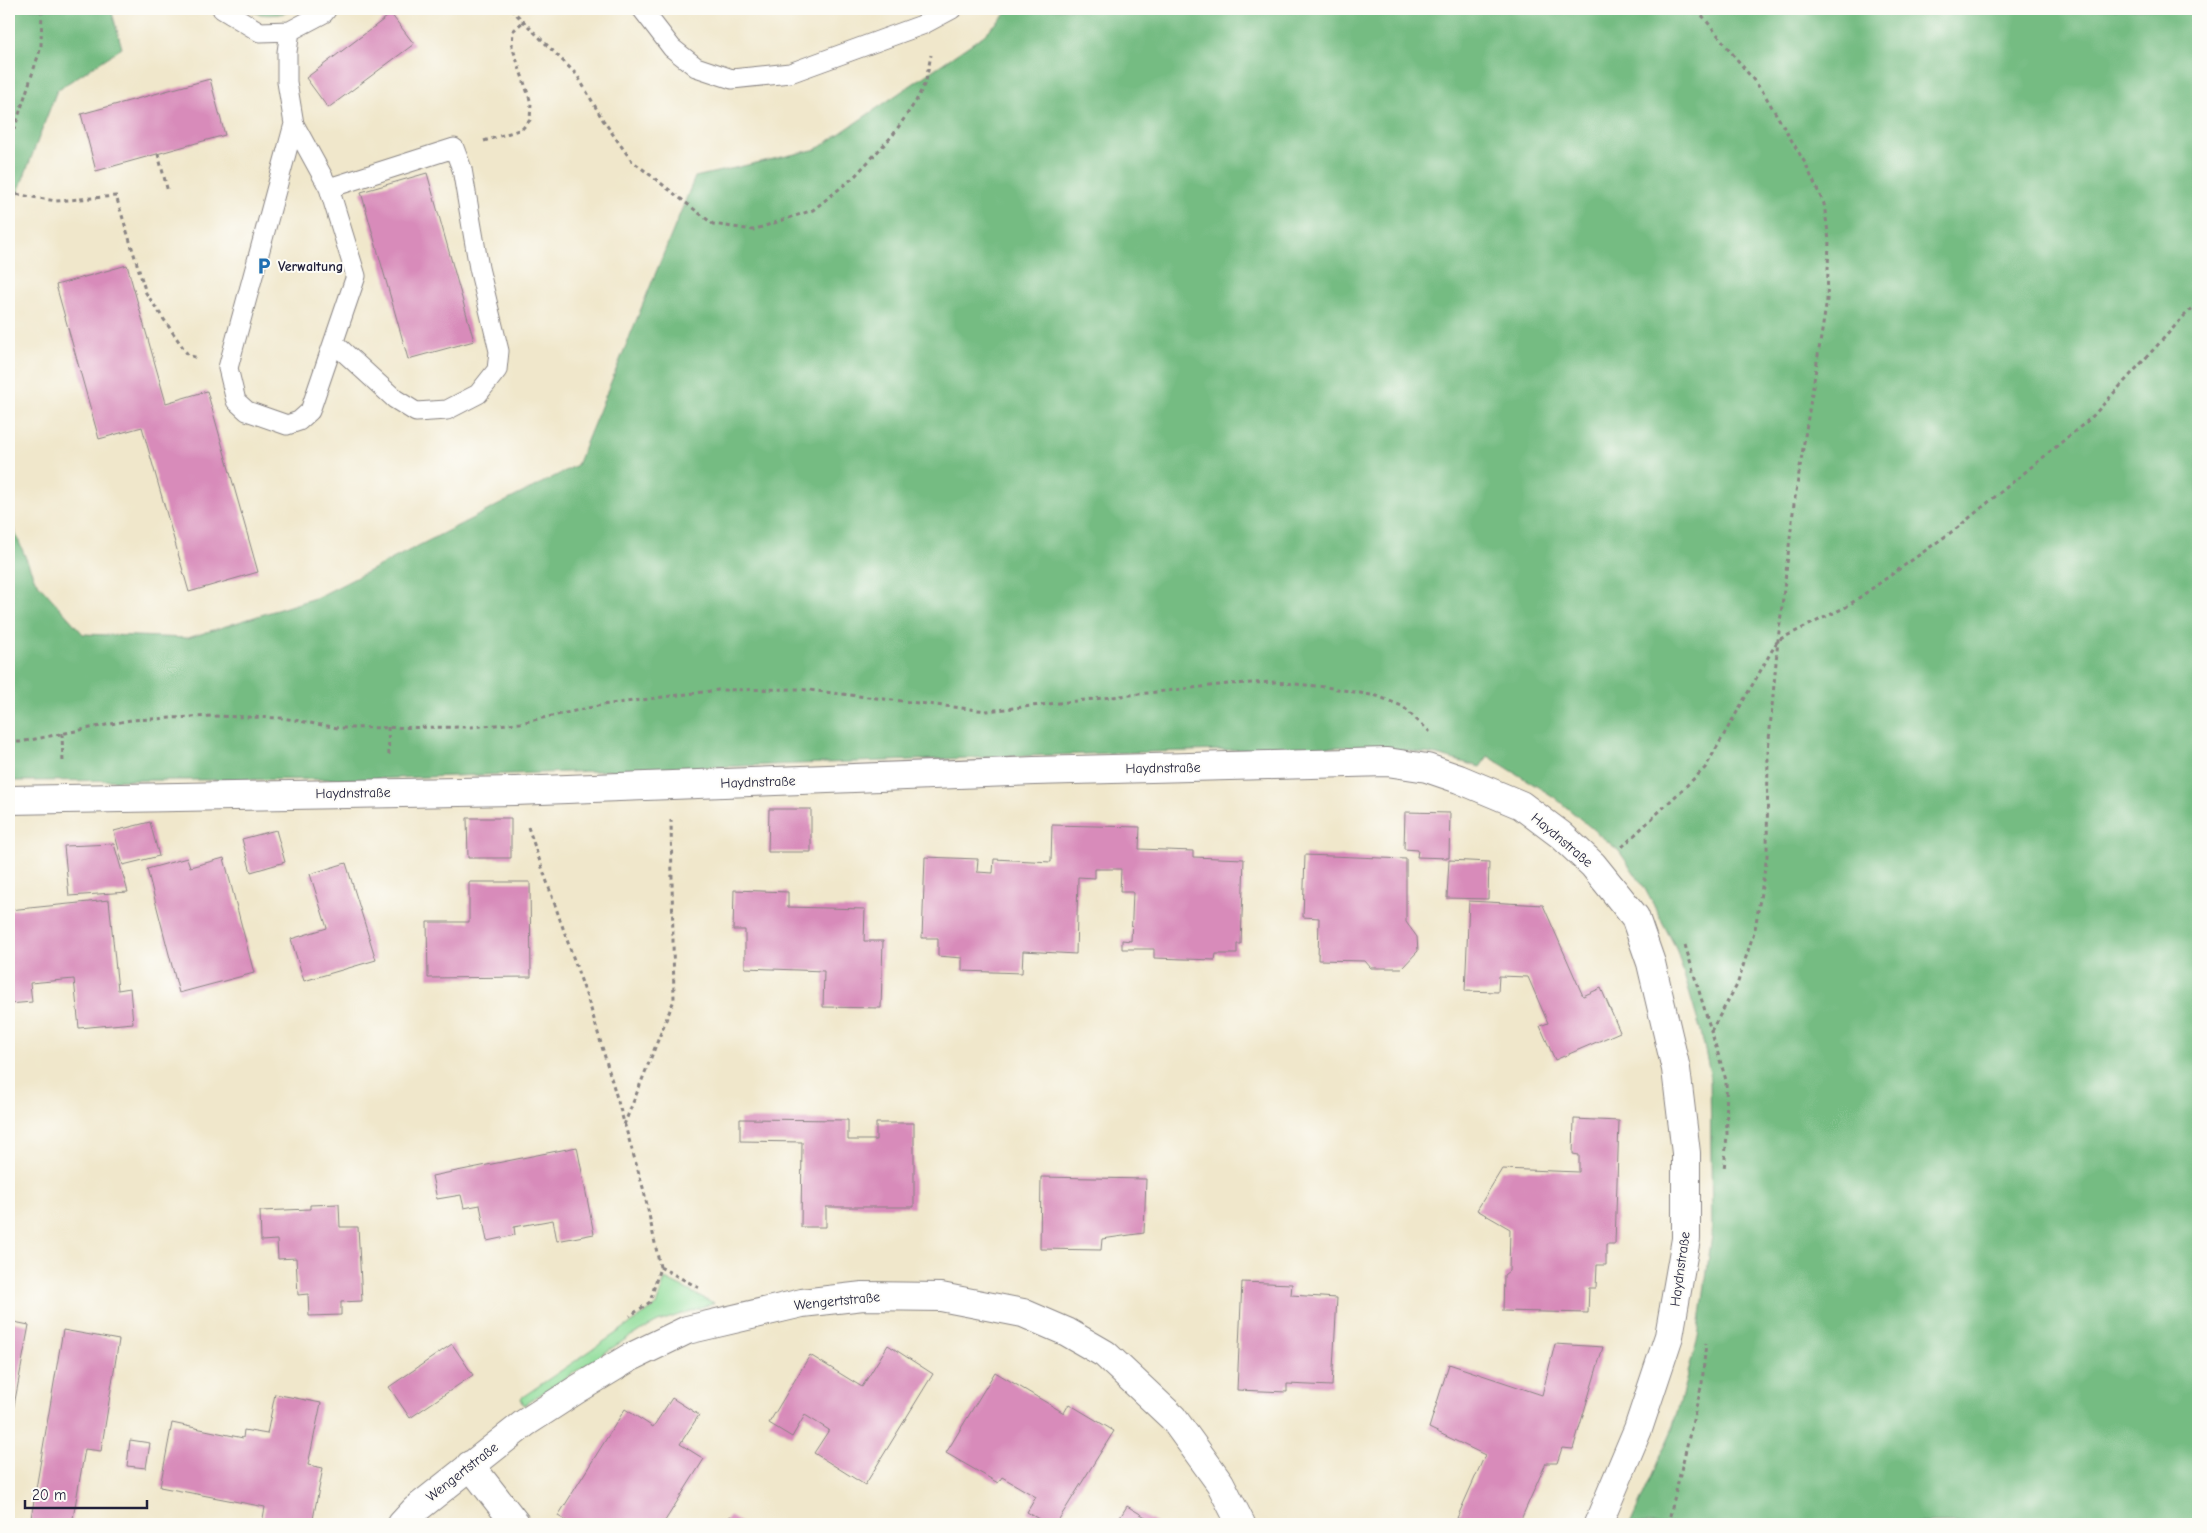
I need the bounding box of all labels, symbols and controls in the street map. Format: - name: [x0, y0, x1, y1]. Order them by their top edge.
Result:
- parking icon: Verwaltung: [254, 256, 274, 276]
- place label: Verwaltung: [278, 258, 343, 275]
- street label: Haydnstraße: [1125, 759, 1201, 777]
- street label: Haydnstraße: [720, 772, 796, 792]
- street label: Haydnstraße: [315, 784, 391, 802]
- street label: Haydnstraße: [1528, 809, 1596, 871]
- street label: Haydnstraße: [1666, 1231, 1694, 1307]
- street label: Wengertstraße: [793, 1288, 881, 1314]
- street label: Wengertstraße: [423, 1439, 501, 1505]
- scale bar: [25, 1478, 148, 1510]
- text: 20 m: [32, 1486, 66, 1504]

